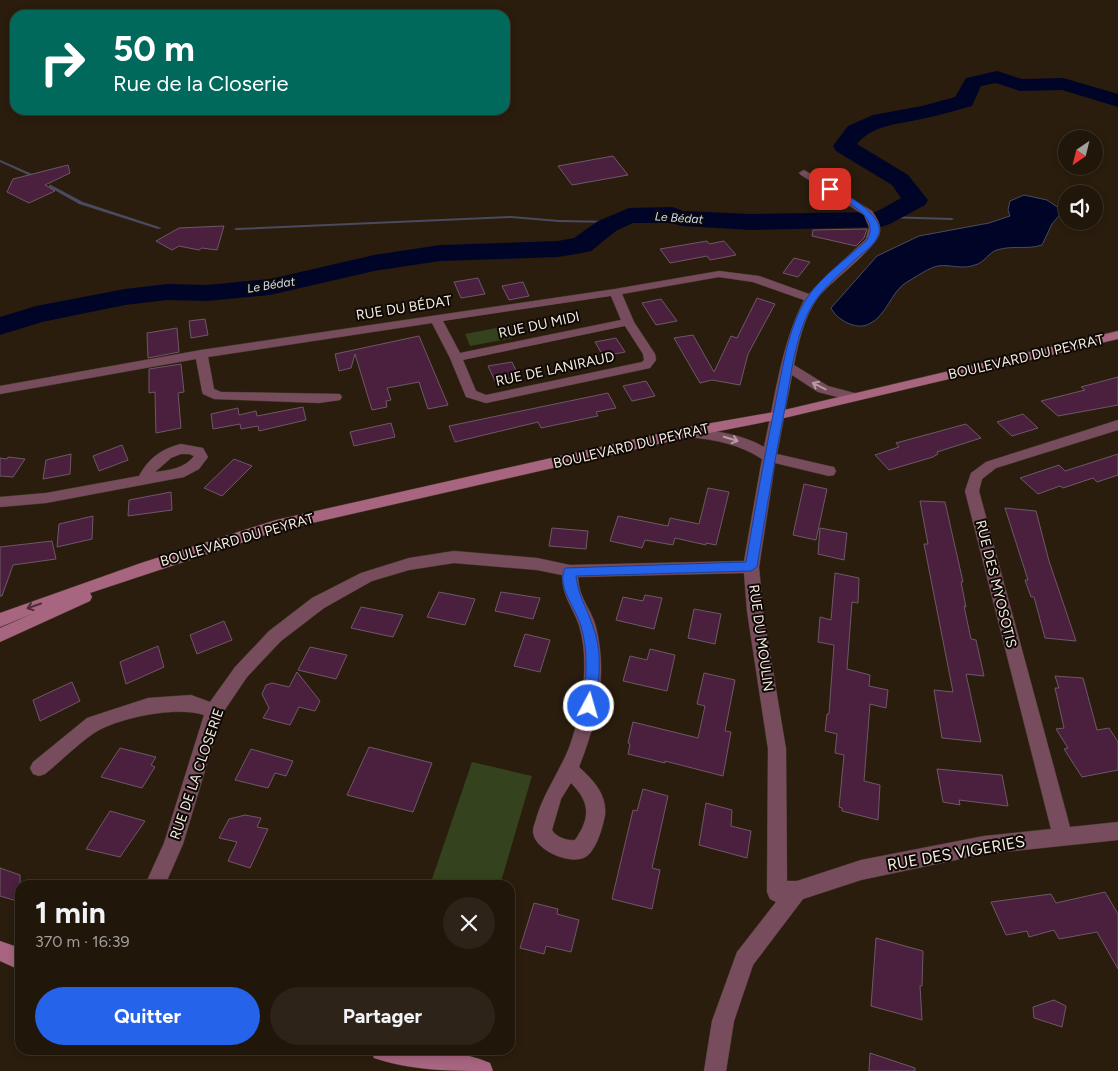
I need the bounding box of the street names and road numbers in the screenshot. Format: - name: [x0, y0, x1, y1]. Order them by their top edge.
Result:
- street label: RUE DU BÉDAT: [355, 292, 453, 324]
- street label: RUE DU MIDI: [497, 308, 581, 342]
- street label: BOULEVARD DU PEYRAT: [947, 331, 1106, 383]
- street label: RUE DE LANIRAUD: [494, 348, 616, 390]
- street label: BOULEVARD DU PEYRAT: [552, 420, 711, 472]
- street label: BOULEVARD DU PEYRAT: [158, 510, 316, 570]
- street label: RUE DES MYOSOTIS: [972, 518, 1020, 650]
- street label: RUE DU MOULIN: [745, 583, 777, 693]
- street label: RUE DE LA CLOSERIE: [167, 706, 227, 842]
- street label: RUE DES VIGERIES: [886, 831, 1027, 874]

